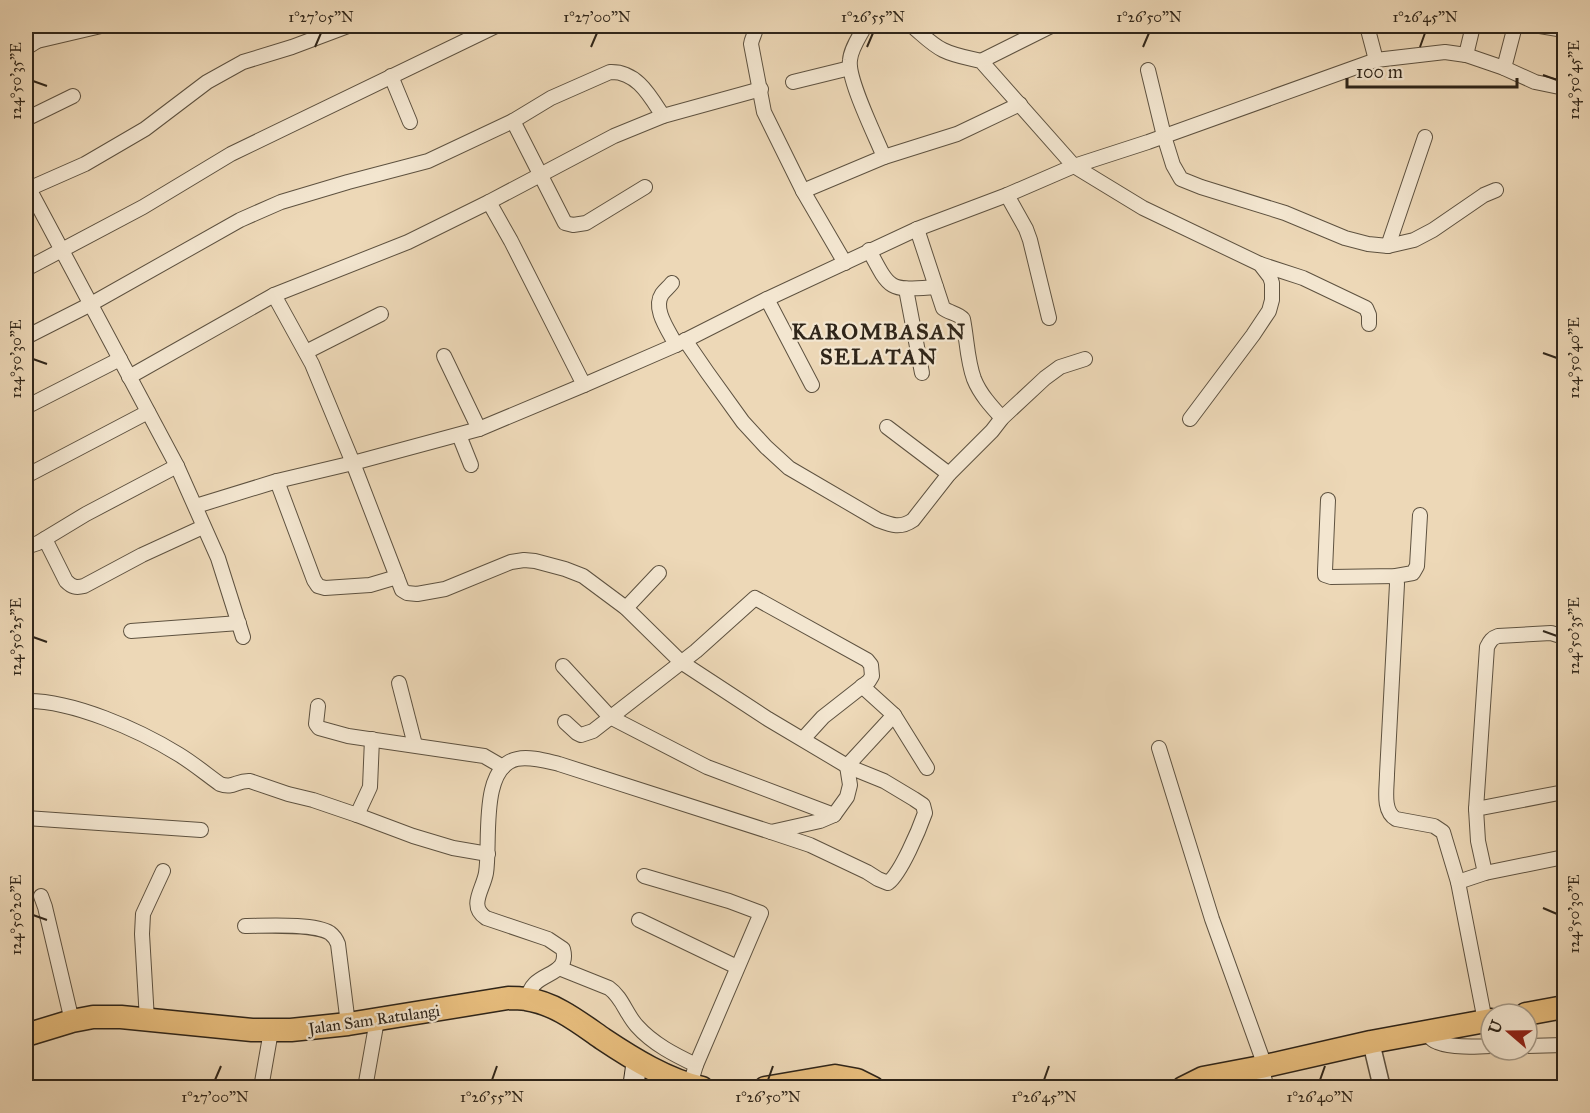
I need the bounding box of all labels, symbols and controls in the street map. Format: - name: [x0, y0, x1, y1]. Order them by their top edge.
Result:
- text: 1°27'05"N: [288, 8, 354, 26]
- text: 1°27'00"N: [563, 8, 631, 26]
- text: 1°26'55"N: [841, 8, 905, 26]
- text: 1°26'50"N: [1116, 8, 1182, 26]
- text: 1°26'45"N: [1392, 8, 1458, 26]
- text: 124°50'45"E: [1565, 40, 1583, 120]
- text: 124°50'35"E: [7, 42, 25, 120]
- scale bar: [1347, 51, 1516, 89]
- text: 100 m: [1356, 61, 1403, 83]
- text: 124°50'40"E: [1565, 317, 1583, 399]
- district label: KAROMBASAN SELATAN: [791, 318, 967, 370]
- text: 124°50'30"E: [7, 319, 25, 399]
- text: 124°50'25"E: [7, 597, 25, 676]
- text: 124°50'35"E: [1565, 597, 1583, 675]
- text: 124°50'30"E: [1565, 874, 1583, 954]
- text: 124°50'20"E: [7, 875, 25, 955]
- street label: Jalan Sam Ratulangi: [305, 1001, 442, 1039]
- north arrow: [1479, 1002, 1539, 1062]
- text: U: [1484, 1018, 1507, 1036]
- text: 1°27'00"N: [181, 1088, 249, 1106]
- text: 1°26'55"N: [460, 1088, 524, 1106]
- text: 1°26'50"N: [735, 1088, 801, 1106]
- text: 1°26'45"N: [1011, 1088, 1077, 1106]
- text: 1°26'40"N: [1287, 1088, 1354, 1106]

